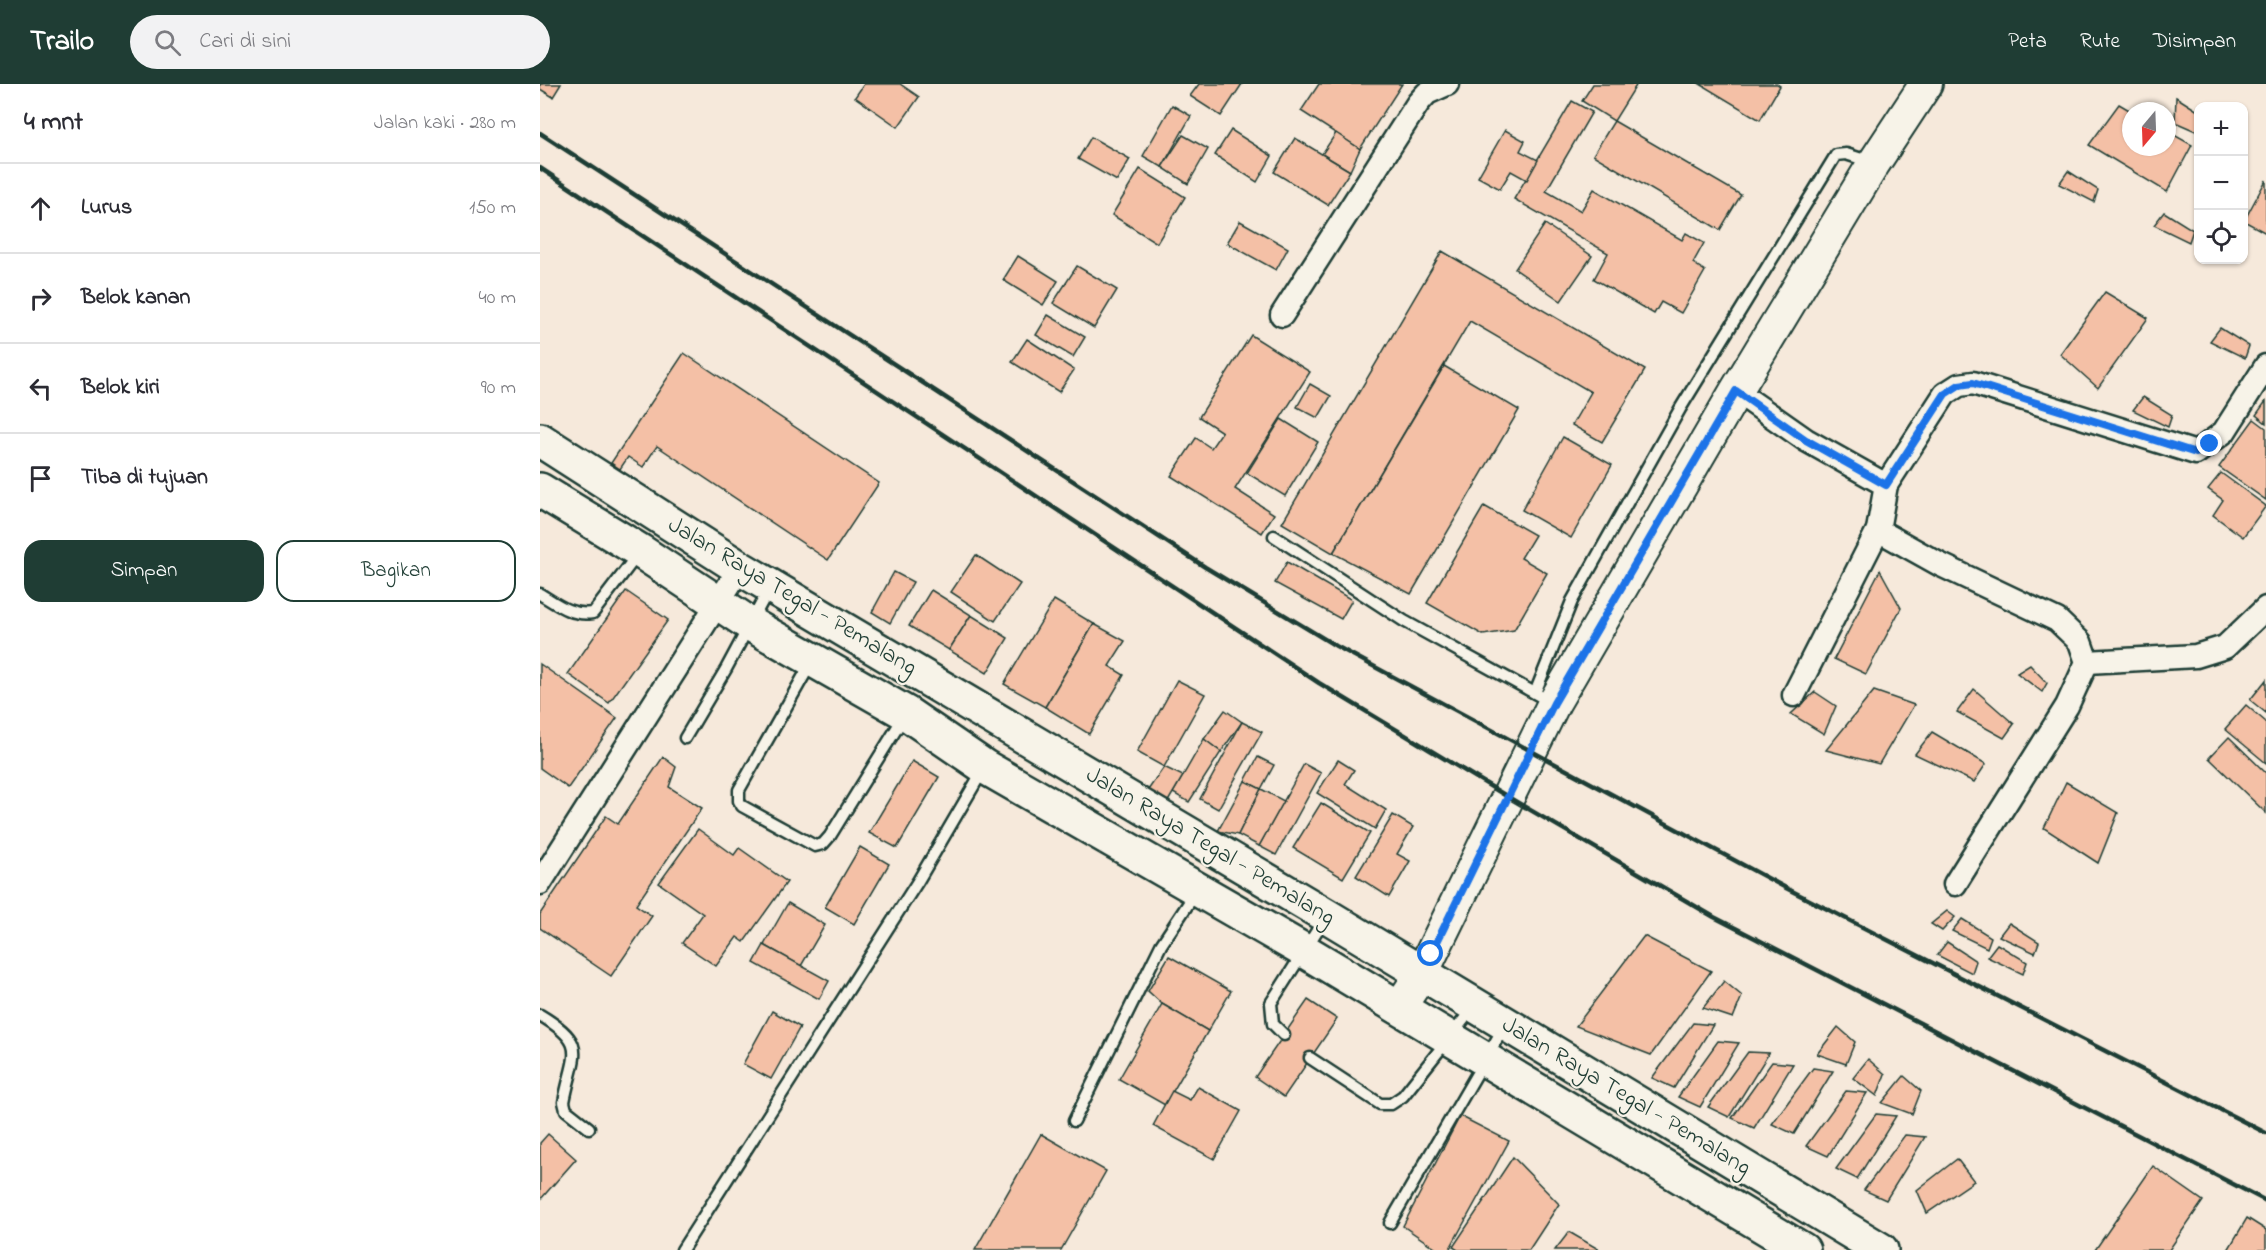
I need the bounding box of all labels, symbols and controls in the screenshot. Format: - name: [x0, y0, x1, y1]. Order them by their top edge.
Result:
- search box: [130, 15, 550, 69]
- text: Trailo: [30, 22, 94, 63]
- icon: search: [151, 26, 184, 59]
- text: Cari di sini: [199, 26, 291, 58]
- text: Peta: [2008, 27, 2047, 57]
- text: Rute: [2080, 27, 2120, 57]
- text: Disimpan: [2153, 27, 2236, 57]
- north arrow: [2122, 102, 2176, 156]
- map controls: [2194, 102, 2248, 264]
- button: +: [2194, 102, 2248, 156]
- text: 4 mnt: [24, 104, 83, 142]
- text: Jalan kaki · 280 m: [374, 109, 516, 138]
- button: −: [2194, 156, 2248, 210]
- icon: ahead: [24, 192, 57, 225]
- text: Lurus: [81, 192, 132, 224]
- text: 150 m: [469, 194, 516, 223]
- button: locate: [2194, 210, 2248, 264]
- icon: right: [24, 282, 57, 315]
- text: Belok kanan: [81, 282, 190, 314]
- text: 40 m: [479, 284, 516, 313]
- icon: left: [24, 372, 57, 405]
- text: Belok kiri: [81, 372, 160, 404]
- text: 90 m: [481, 374, 516, 403]
- route end: [2196, 430, 2222, 456]
- icon: arrive: [24, 462, 57, 495]
- text: Tiba di tujuan: [81, 462, 208, 494]
- street label: Jalan Raya Tegal - Pemalang: [660, 508, 923, 686]
- button: Simpan: [24, 540, 264, 602]
- button: Bagikan: [276, 540, 516, 602]
- street label: Jalan Raya Tegal - Pemalang: [1078, 758, 1341, 936]
- route start: [1417, 940, 1443, 966]
- street label: Jalan Raya Tegal - Pemalang: [1494, 1008, 1757, 1186]

